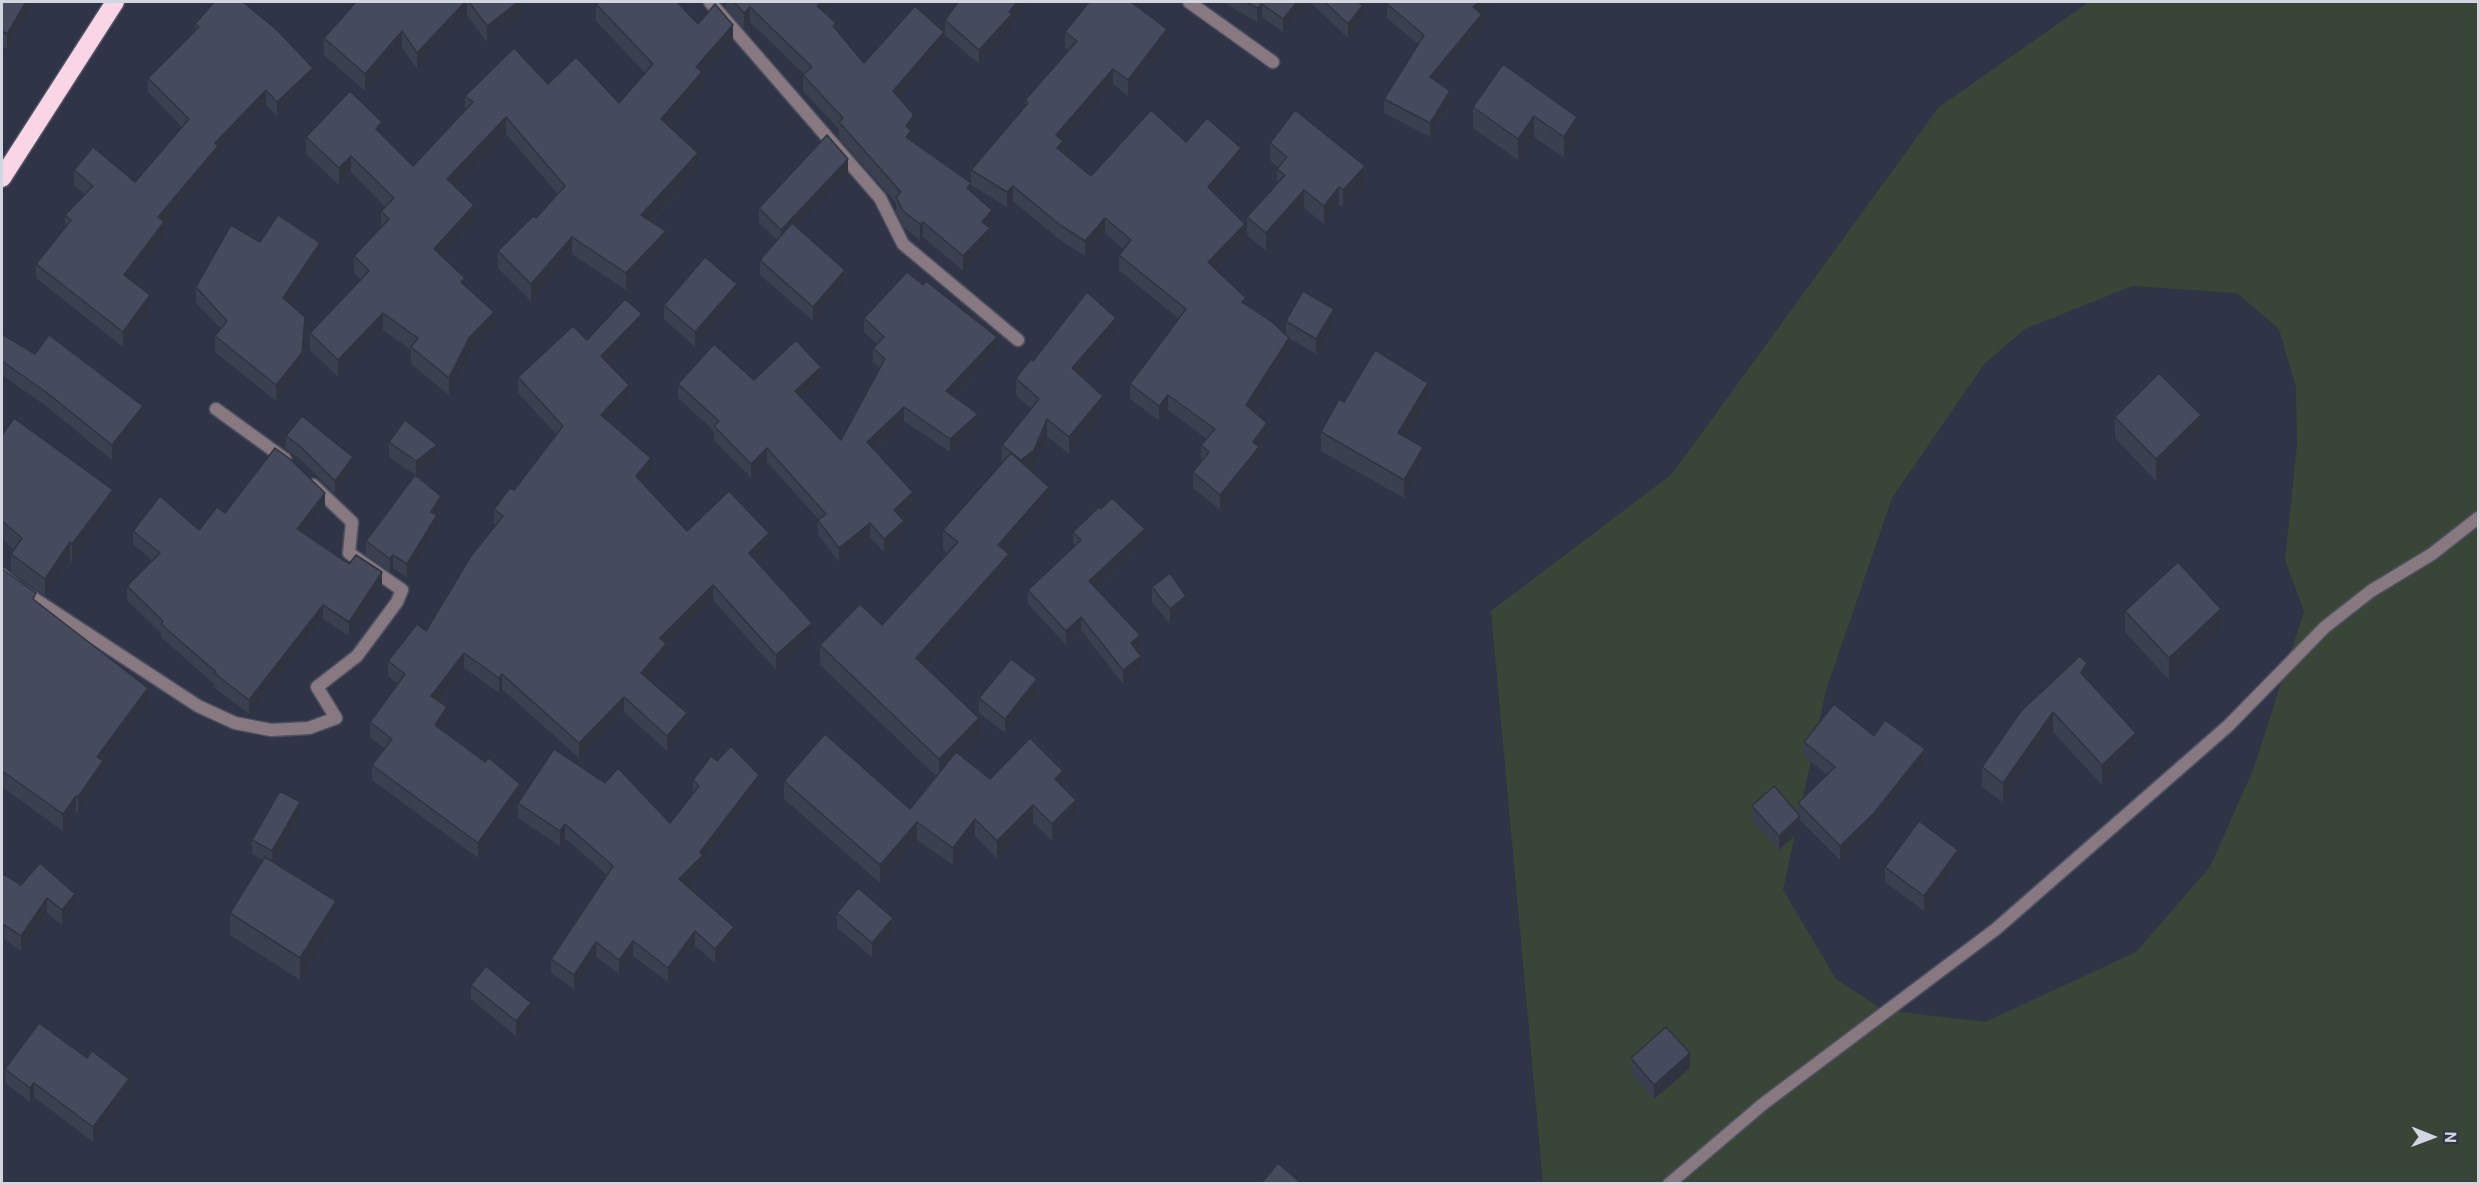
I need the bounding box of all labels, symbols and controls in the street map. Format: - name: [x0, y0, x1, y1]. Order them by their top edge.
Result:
- north arrow: [2402, 1107, 2462, 1167]
- text: N: [2441, 1132, 2460, 1143]

